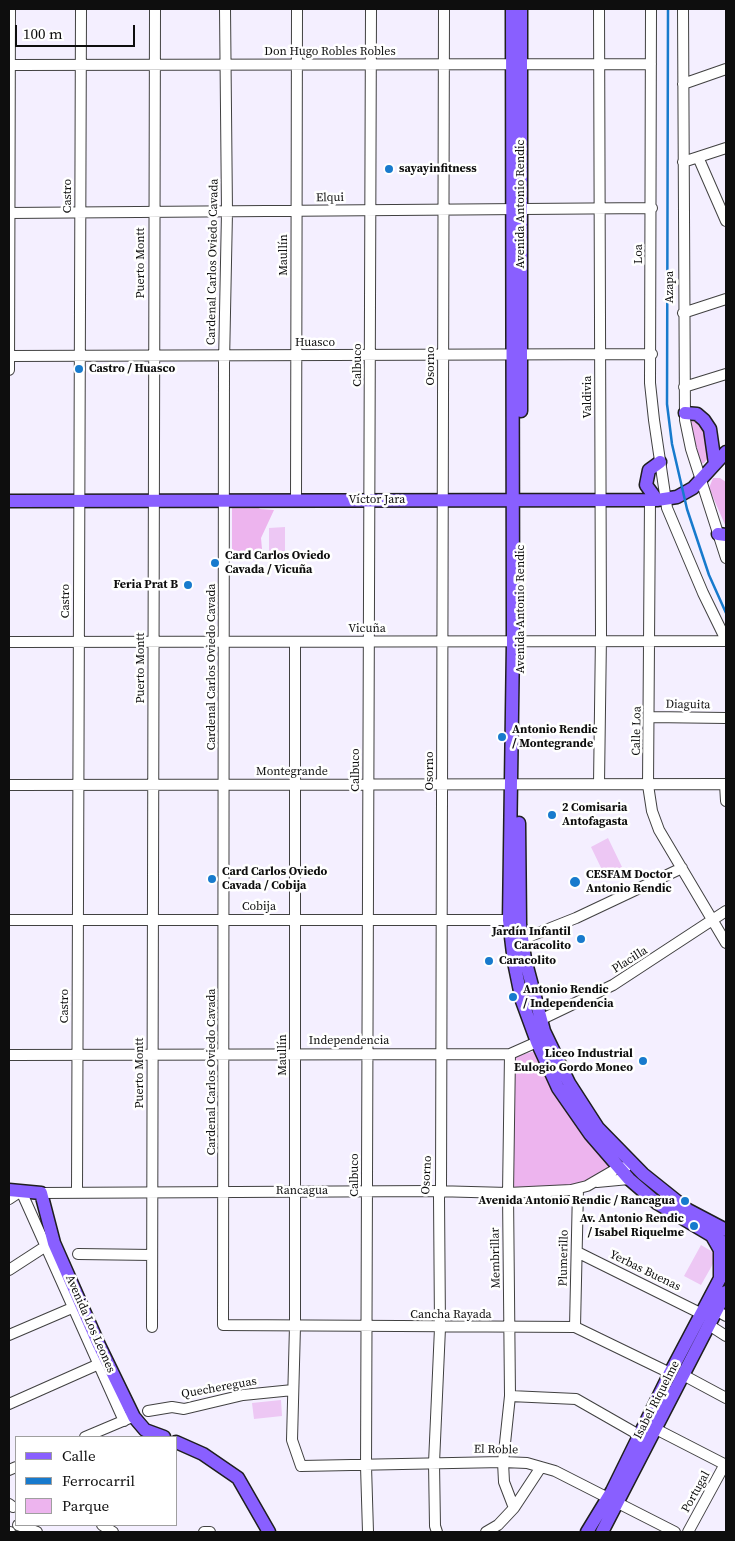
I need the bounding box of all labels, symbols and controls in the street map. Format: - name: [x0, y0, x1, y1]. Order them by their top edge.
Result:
- scale bar: [18, 15, 138, 47]
- text: 100 m: [23, 23, 63, 44]
- street label: Don Hugo Robles Robles: [264, 45, 396, 59]
- street label: Avenida Antonio Rendic: [514, 140, 528, 268]
- place label: sayayinfitness: [399, 162, 477, 176]
- marker: sayayinfitness: [383, 163, 395, 175]
- street label: Castro: [61, 179, 75, 213]
- street label: Cardenal Carlos Oviedo Cavada: [204, 179, 222, 345]
- street label: Elqui: [316, 191, 344, 205]
- street label: Puerto Montt: [134, 228, 148, 298]
- street label: Maullín: [277, 234, 291, 276]
- street label: Loa: [632, 244, 646, 264]
- street label: Azapa: [663, 271, 677, 303]
- street label: Huasco: [295, 336, 335, 350]
- street label: Calbuco: [351, 343, 365, 387]
- street label: Osorno: [424, 346, 438, 386]
- place label: Castro / Huasco: [89, 362, 175, 376]
- marker: Castro / Huasco: [73, 363, 85, 375]
- street label: Valdivia: [581, 376, 595, 418]
- street label: Víctor Jara: [349, 493, 405, 507]
- street label: Avenida Antonio Rendic: [514, 545, 528, 673]
- place label: Card Carlos Oviedo Cavada / Vicuña: [225, 549, 330, 577]
- marker: Card Carlos Oviedo Cavada / Vicuña: [209, 557, 221, 569]
- place label: Feria Prat B: [113, 578, 178, 592]
- marker: Feria Prat B: [182, 579, 194, 591]
- street label: Castro: [59, 584, 73, 618]
- street label: Cardenal Carlos Oviedo Cavada: [205, 584, 219, 750]
- street label: Vicuña: [348, 622, 386, 636]
- street label: Puerto Montt: [134, 633, 148, 703]
- street label: Diaguita: [665, 697, 711, 713]
- street label: Calle Loa: [629, 706, 645, 756]
- place label: Antonio Rendic / Montegrande: [512, 723, 598, 751]
- marker: Antonio Rendic / Montegrande: [496, 731, 508, 743]
- street label: Calbuco: [349, 748, 363, 792]
- street label: Osorno: [423, 751, 437, 791]
- street label: Montegrande: [256, 765, 328, 779]
- place label: 2 Comisaria Antofagasta: [562, 801, 628, 829]
- marker: 2 Comisaria Antofagasta: [546, 809, 558, 821]
- place label: Card Carlos Oviedo Cavada / Cobija: [222, 865, 327, 893]
- place label: CESFAM Doctor Antonio Rendic: [586, 868, 672, 896]
- marker: Card Carlos Oviedo Cavada / Cobija: [206, 873, 218, 885]
- marker: CESFAM Doctor Antonio Rendic: [568, 875, 582, 889]
- street label: Cobija: [242, 900, 276, 914]
- place label: Jardín Infantil Caracolito: [492, 925, 571, 953]
- marker: Jardín Infantil Caracolito: [575, 933, 587, 945]
- street label: Placilla: [610, 944, 650, 976]
- place label: Caracolito: [499, 954, 556, 968]
- marker: Caracolito: [483, 955, 495, 967]
- place label: Antonio Rendic / Independencia: [523, 983, 614, 1011]
- street label: Castro: [58, 989, 72, 1023]
- street label: Cardenal Carlos Oviedo Cavada: [205, 989, 219, 1155]
- marker: Antonio Rendic / Independencia: [507, 991, 519, 1003]
- street label: Maullín: [276, 1034, 290, 1076]
- street label: Independencia: [309, 1034, 389, 1048]
- street label: Puerto Montt: [133, 1038, 147, 1108]
- place label: Liceo Industrial Eulogio Gordo Moneo: [514, 1047, 633, 1075]
- marker: Liceo Industrial Eulogio Gordo Moneo: [637, 1055, 649, 1067]
- street label: Calbuco: [348, 1153, 362, 1197]
- street label: Osorno: [419, 1155, 435, 1195]
- street label: Rancagua: [276, 1184, 328, 1198]
- place label: Avenida Antonio Rendic / Rancagua: [478, 1194, 675, 1208]
- marker: Avenida Antonio Rendic / Rancagua: [679, 1195, 691, 1207]
- place label: Av. Antonio Rendic / Isabel Riquelme: [580, 1212, 684, 1240]
- marker: Av. Antonio Rendic / Isabel Riquelme: [688, 1220, 700, 1232]
- street label: Membrillar: [488, 1227, 504, 1289]
- street label: Plumerillo: [556, 1229, 572, 1287]
- street label: Yerbas Buenas: [607, 1248, 683, 1294]
- street label: Avenida Los Leones: [62, 1273, 118, 1375]
- street label: Cancha Rayada: [410, 1308, 492, 1322]
- street label: Isabel Riquelme: [631, 1358, 683, 1442]
- street label: Quechereguas: [180, 1374, 258, 1402]
- legend: [15, 1436, 178, 1526]
- street label: El Roble: [474, 1442, 518, 1458]
- text: Calle: [62, 1445, 96, 1466]
- street label: Portugal: [679, 1469, 713, 1515]
- text: Ferrocarril: [62, 1470, 135, 1491]
- text: Parque: [62, 1495, 109, 1516]

